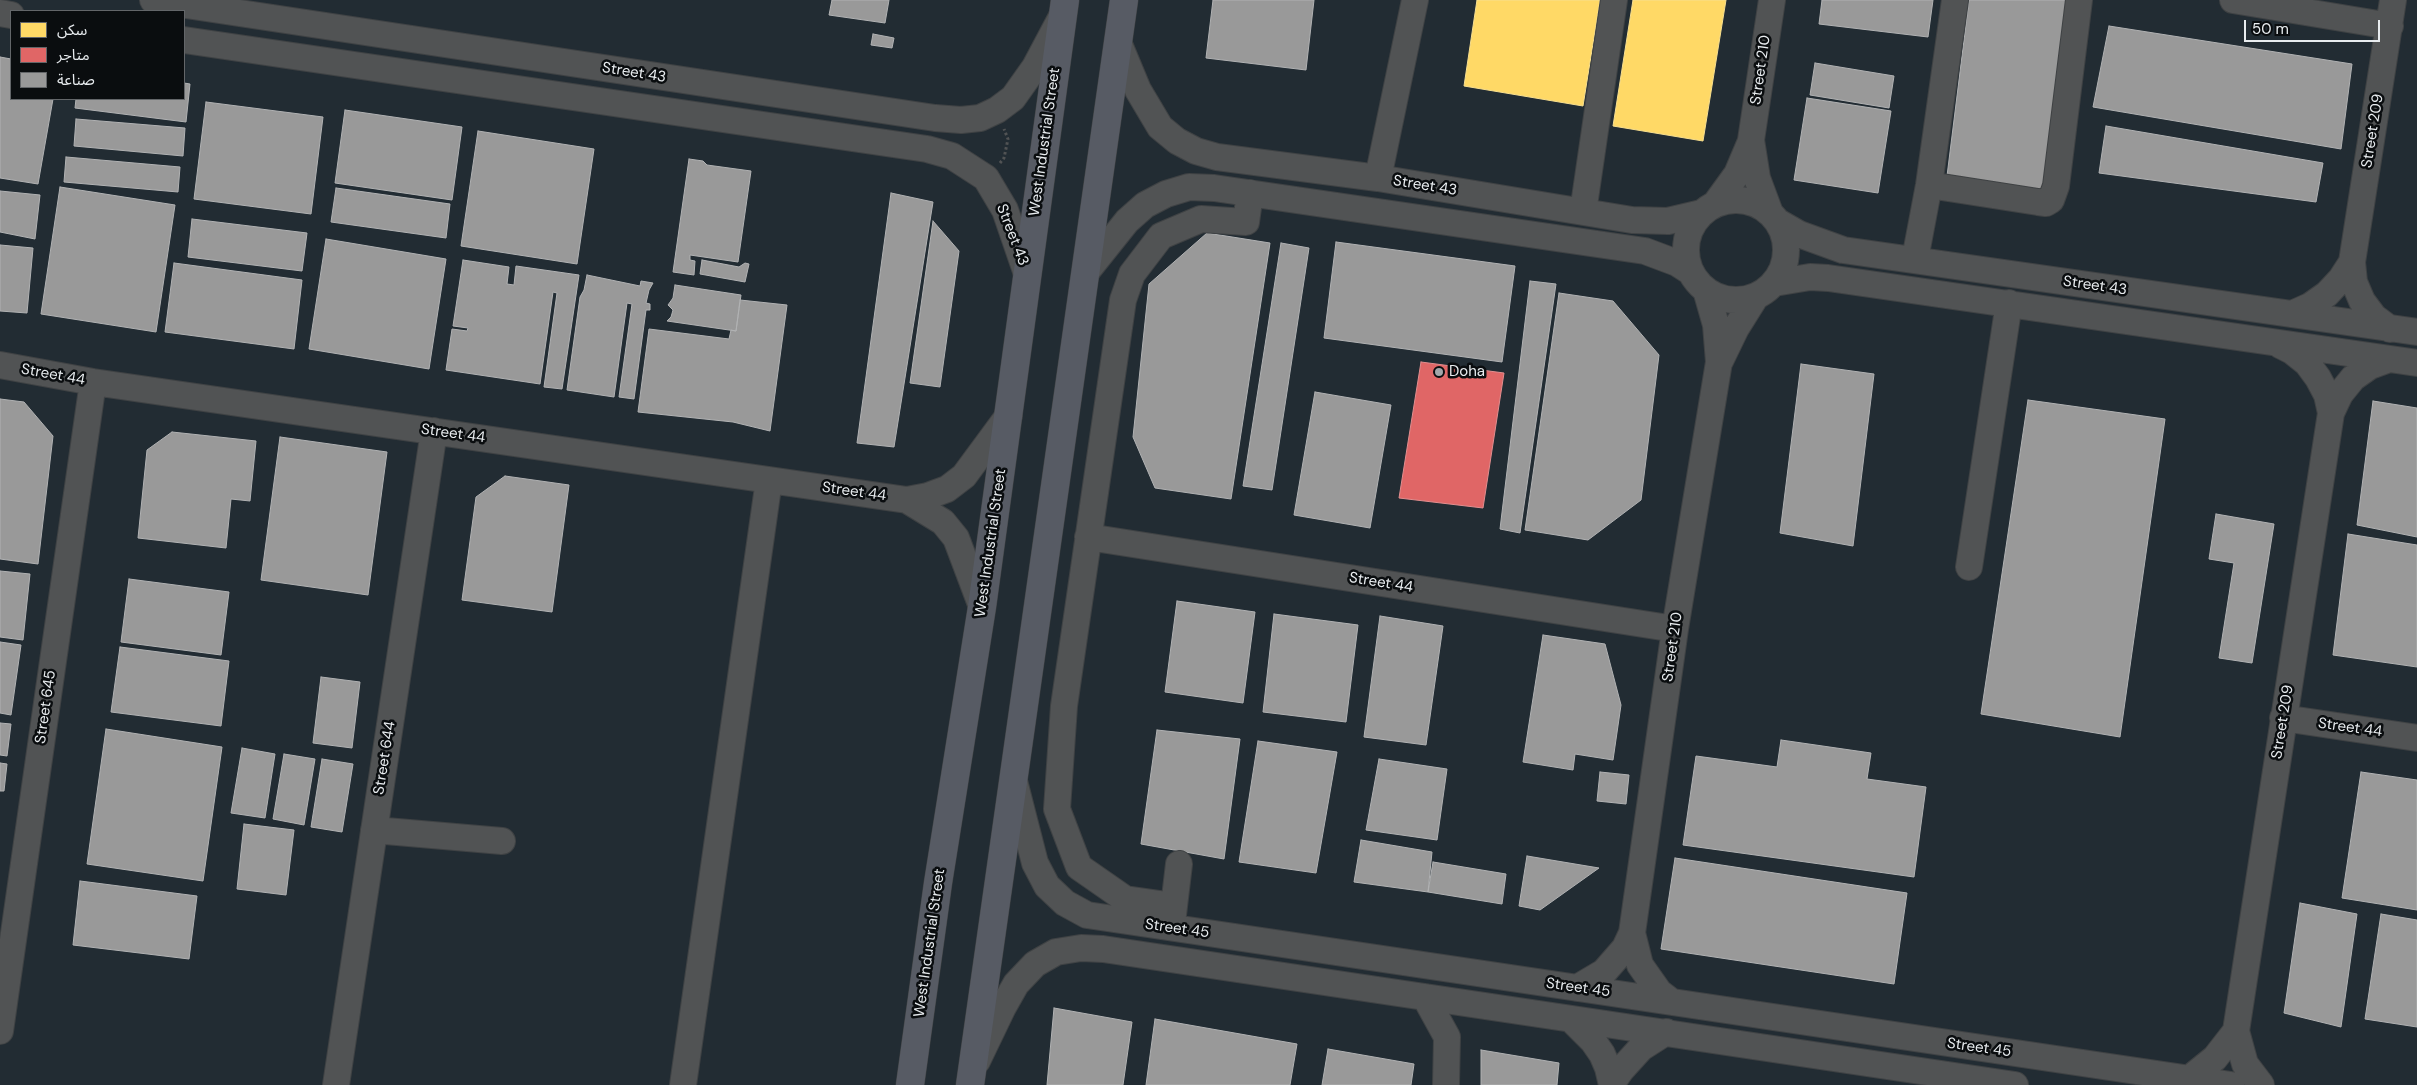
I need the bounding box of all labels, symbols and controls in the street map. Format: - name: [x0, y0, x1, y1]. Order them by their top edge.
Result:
- legend: [10, 10, 185, 100]
- scale bar: [2247, 10, 2383, 42]
- text: 50 m: [2252, 19, 2289, 39]
- text: سكن: [57, 20, 87, 40]
- street label: Street 210: [1747, 34, 1775, 106]
- text: متاجر: [57, 45, 90, 65]
- street label: Street 43: [601, 59, 667, 87]
- street label: West Industrial Street: [1026, 67, 1064, 217]
- text: صناعة: [57, 70, 95, 90]
- street label: Street 209: [2358, 93, 2388, 169]
- street label: Street 43: [1392, 172, 1458, 200]
- street label: Street 43: [992, 202, 1032, 268]
- street label: Street 43: [2062, 273, 2128, 299]
- street label: Street 44: [20, 361, 86, 389]
- place label: Doha: [1449, 363, 1485, 381]
- marker: Doha: [1433, 366, 1445, 378]
- street label: Street 44: [420, 421, 486, 447]
- street label: West Industrial Street: [972, 468, 1010, 618]
- street label: Street 44: [821, 479, 887, 505]
- street label: Street 44: [1348, 569, 1414, 597]
- street label: Street 210: [1659, 611, 1687, 683]
- street label: Street 645: [32, 669, 60, 745]
- street label: Street 209: [2268, 684, 2298, 760]
- street label: Street 44: [2317, 715, 2383, 741]
- street label: Street 644: [370, 720, 400, 796]
- street label: West Industrial Street: [911, 868, 949, 1018]
- street label: Street 45: [1144, 916, 1210, 942]
- street label: Street 45: [1545, 975, 1611, 1001]
- street label: Street 45: [1946, 1035, 2012, 1061]

